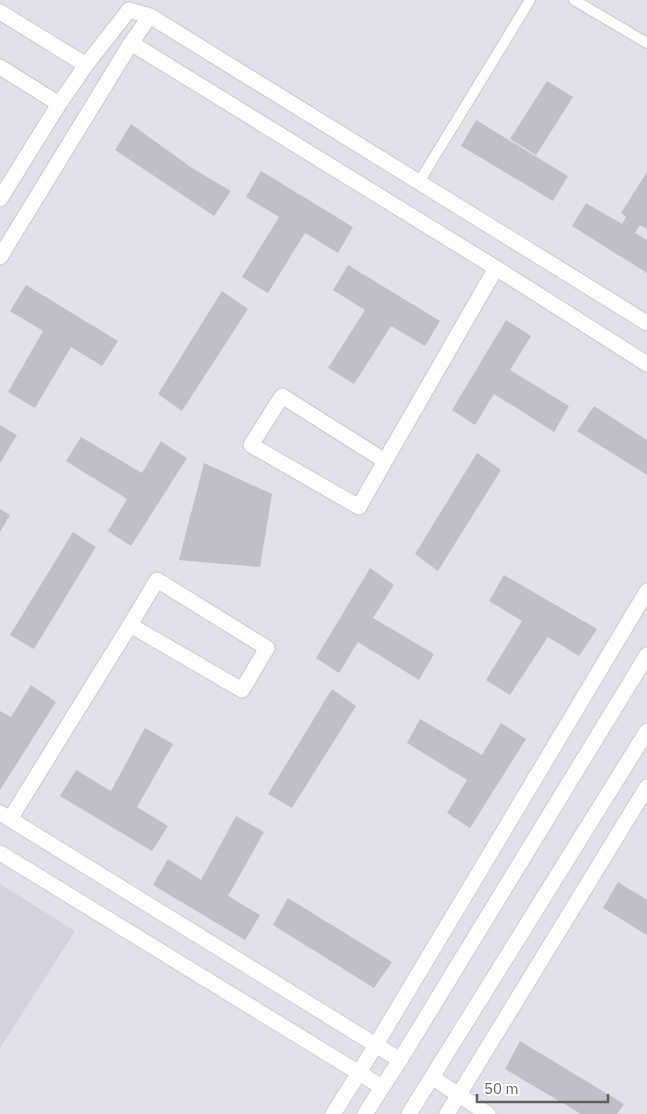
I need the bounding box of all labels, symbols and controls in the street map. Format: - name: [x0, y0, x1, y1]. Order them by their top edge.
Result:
- scale bar: [477, 1072, 608, 1104]
- text: 50 m: [484, 1079, 519, 1098]

